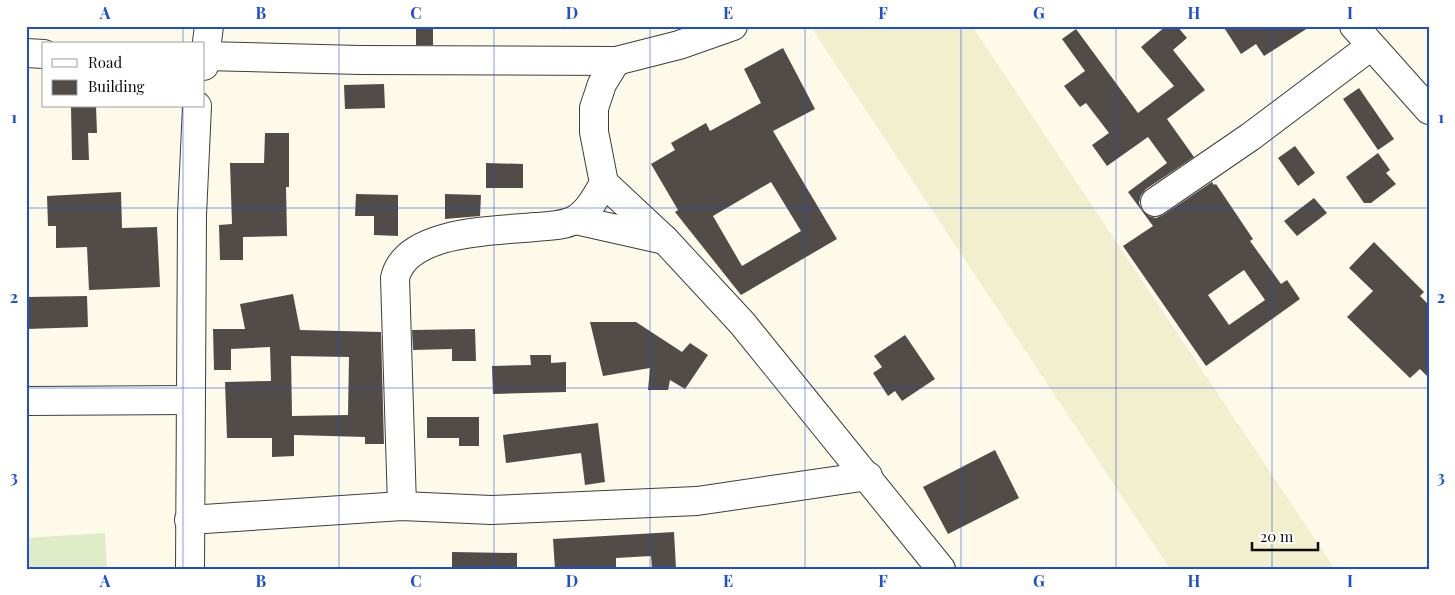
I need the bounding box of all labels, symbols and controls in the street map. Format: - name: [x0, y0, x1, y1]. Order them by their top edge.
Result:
- text: A: [99, 2, 111, 23]
- text: B: [256, 2, 267, 23]
- text: C: [410, 2, 422, 23]
- text: D: [566, 2, 578, 23]
- text: E: [723, 2, 733, 23]
- text: F: [878, 2, 888, 23]
- text: G: [1033, 2, 1045, 23]
- text: H: [1188, 2, 1201, 23]
- text: I: [1347, 2, 1353, 23]
- legend: [42, 42, 205, 108]
- text: Road: [88, 52, 122, 72]
- text: Building: [88, 76, 145, 96]
- text: 1: [11, 106, 17, 127]
- text: 1: [1438, 106, 1444, 127]
- text: 2: [10, 286, 18, 307]
- text: 2: [1437, 286, 1445, 307]
- text: 3: [10, 466, 18, 487]
- text: 3: [1437, 466, 1445, 487]
- scale bar: [1252, 520, 1319, 552]
- text: 20 m: [1260, 526, 1294, 546]
- text: A: [99, 570, 111, 591]
- text: B: [256, 570, 267, 591]
- text: C: [410, 570, 422, 591]
- text: D: [566, 570, 578, 591]
- text: E: [723, 570, 733, 591]
- text: F: [878, 570, 888, 591]
- text: G: [1033, 570, 1045, 591]
- text: H: [1188, 570, 1201, 591]
- text: I: [1347, 570, 1353, 591]

